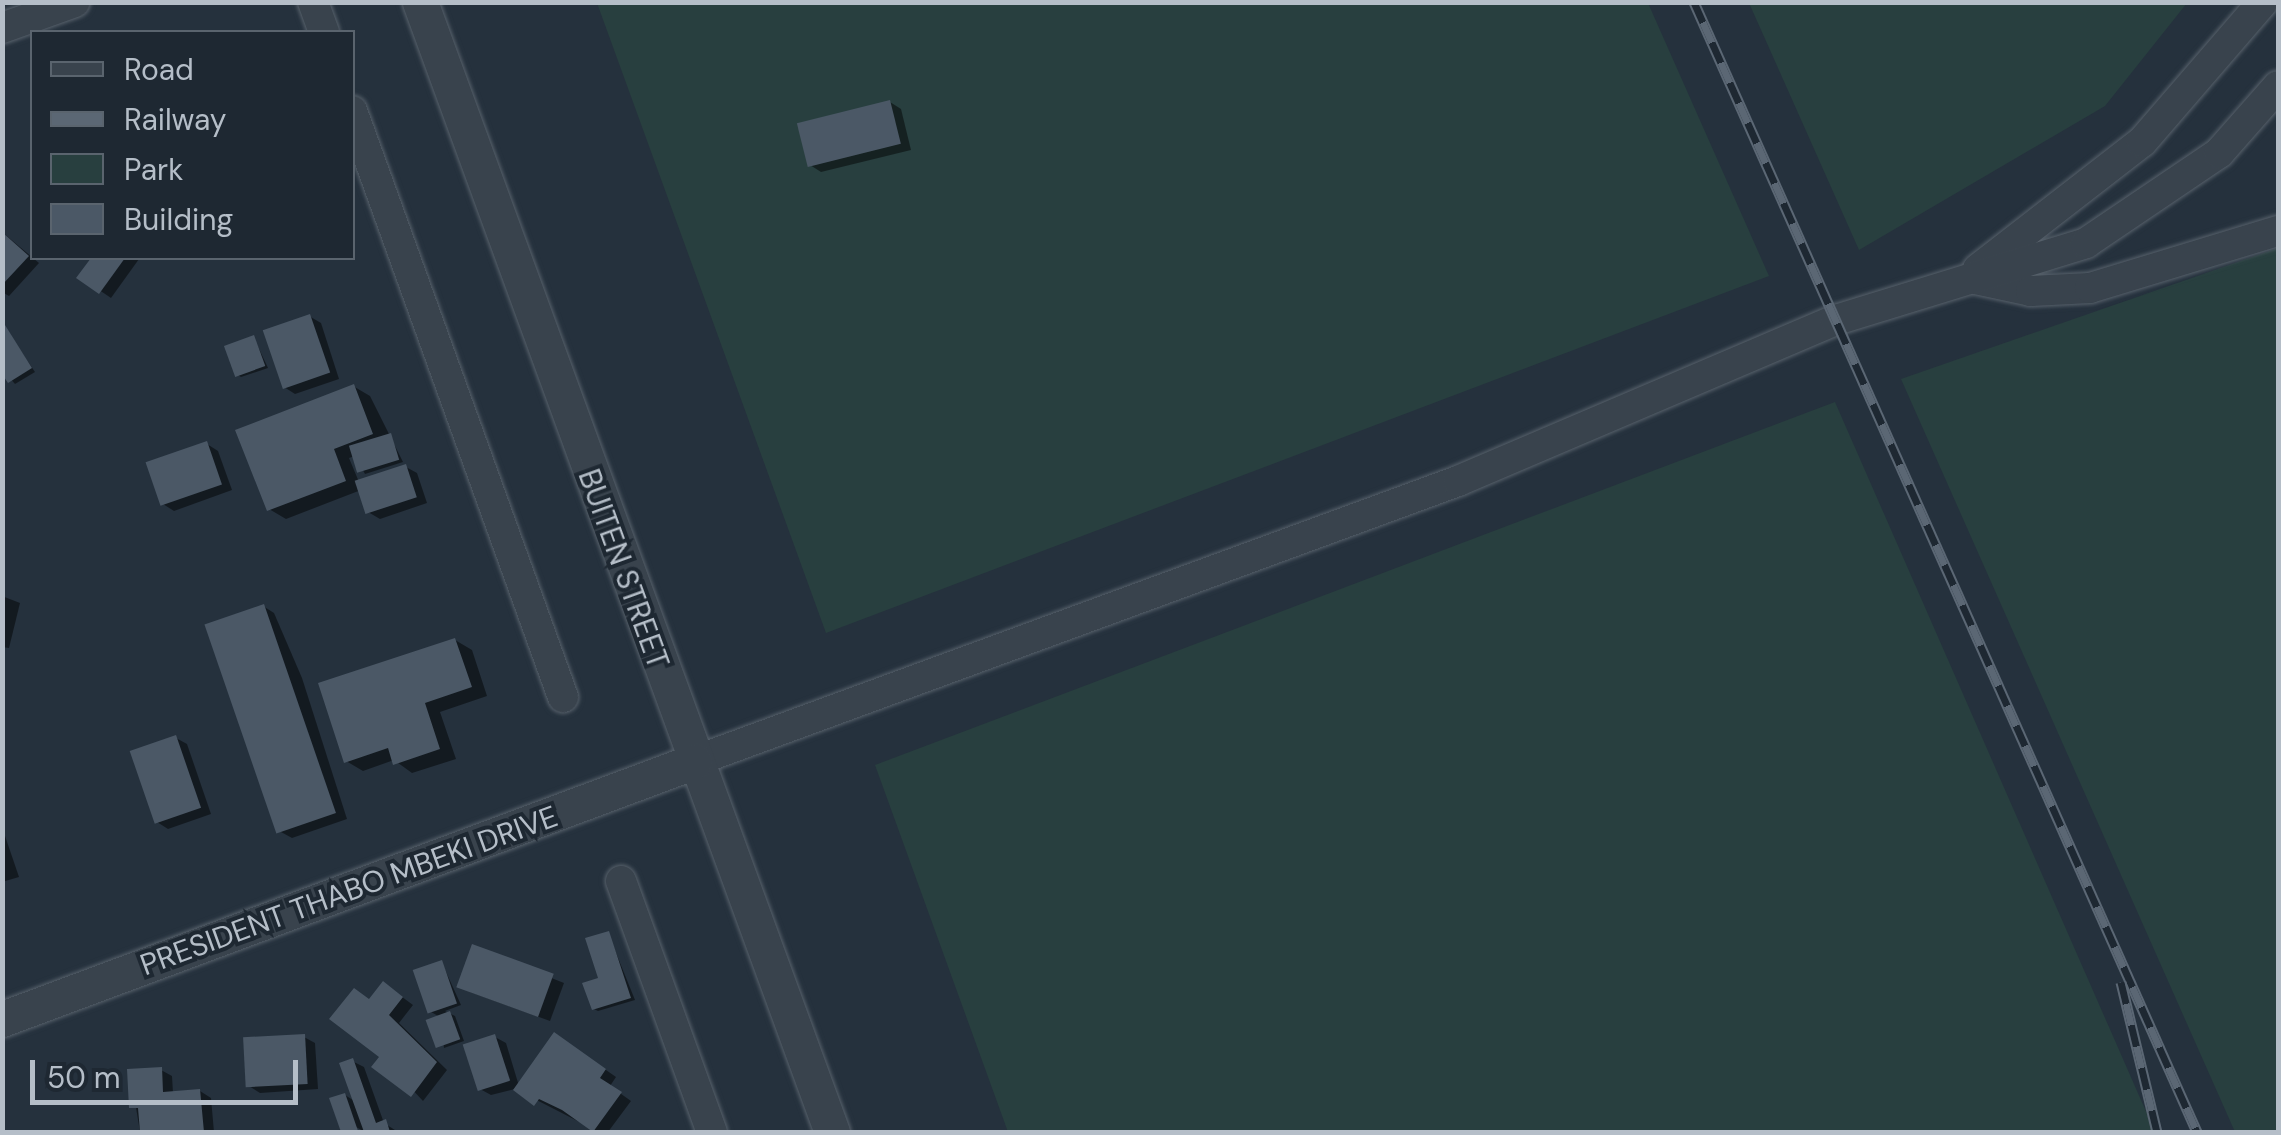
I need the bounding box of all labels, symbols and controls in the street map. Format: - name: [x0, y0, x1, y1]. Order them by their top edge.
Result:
- legend: [30, 30, 355, 260]
- text: Road: [124, 50, 194, 89]
- text: Railway: [124, 100, 227, 139]
- text: Park: [124, 150, 183, 189]
- text: Building: [124, 200, 233, 239]
- street label: BUITEN STREET: [570, 464, 676, 674]
- street label: PRESIDENT THABO MBEKI DRIVE: [135, 799, 563, 983]
- scale bar: [35, 1040, 302, 1102]
- text: 50 m: [47, 1058, 121, 1097]

